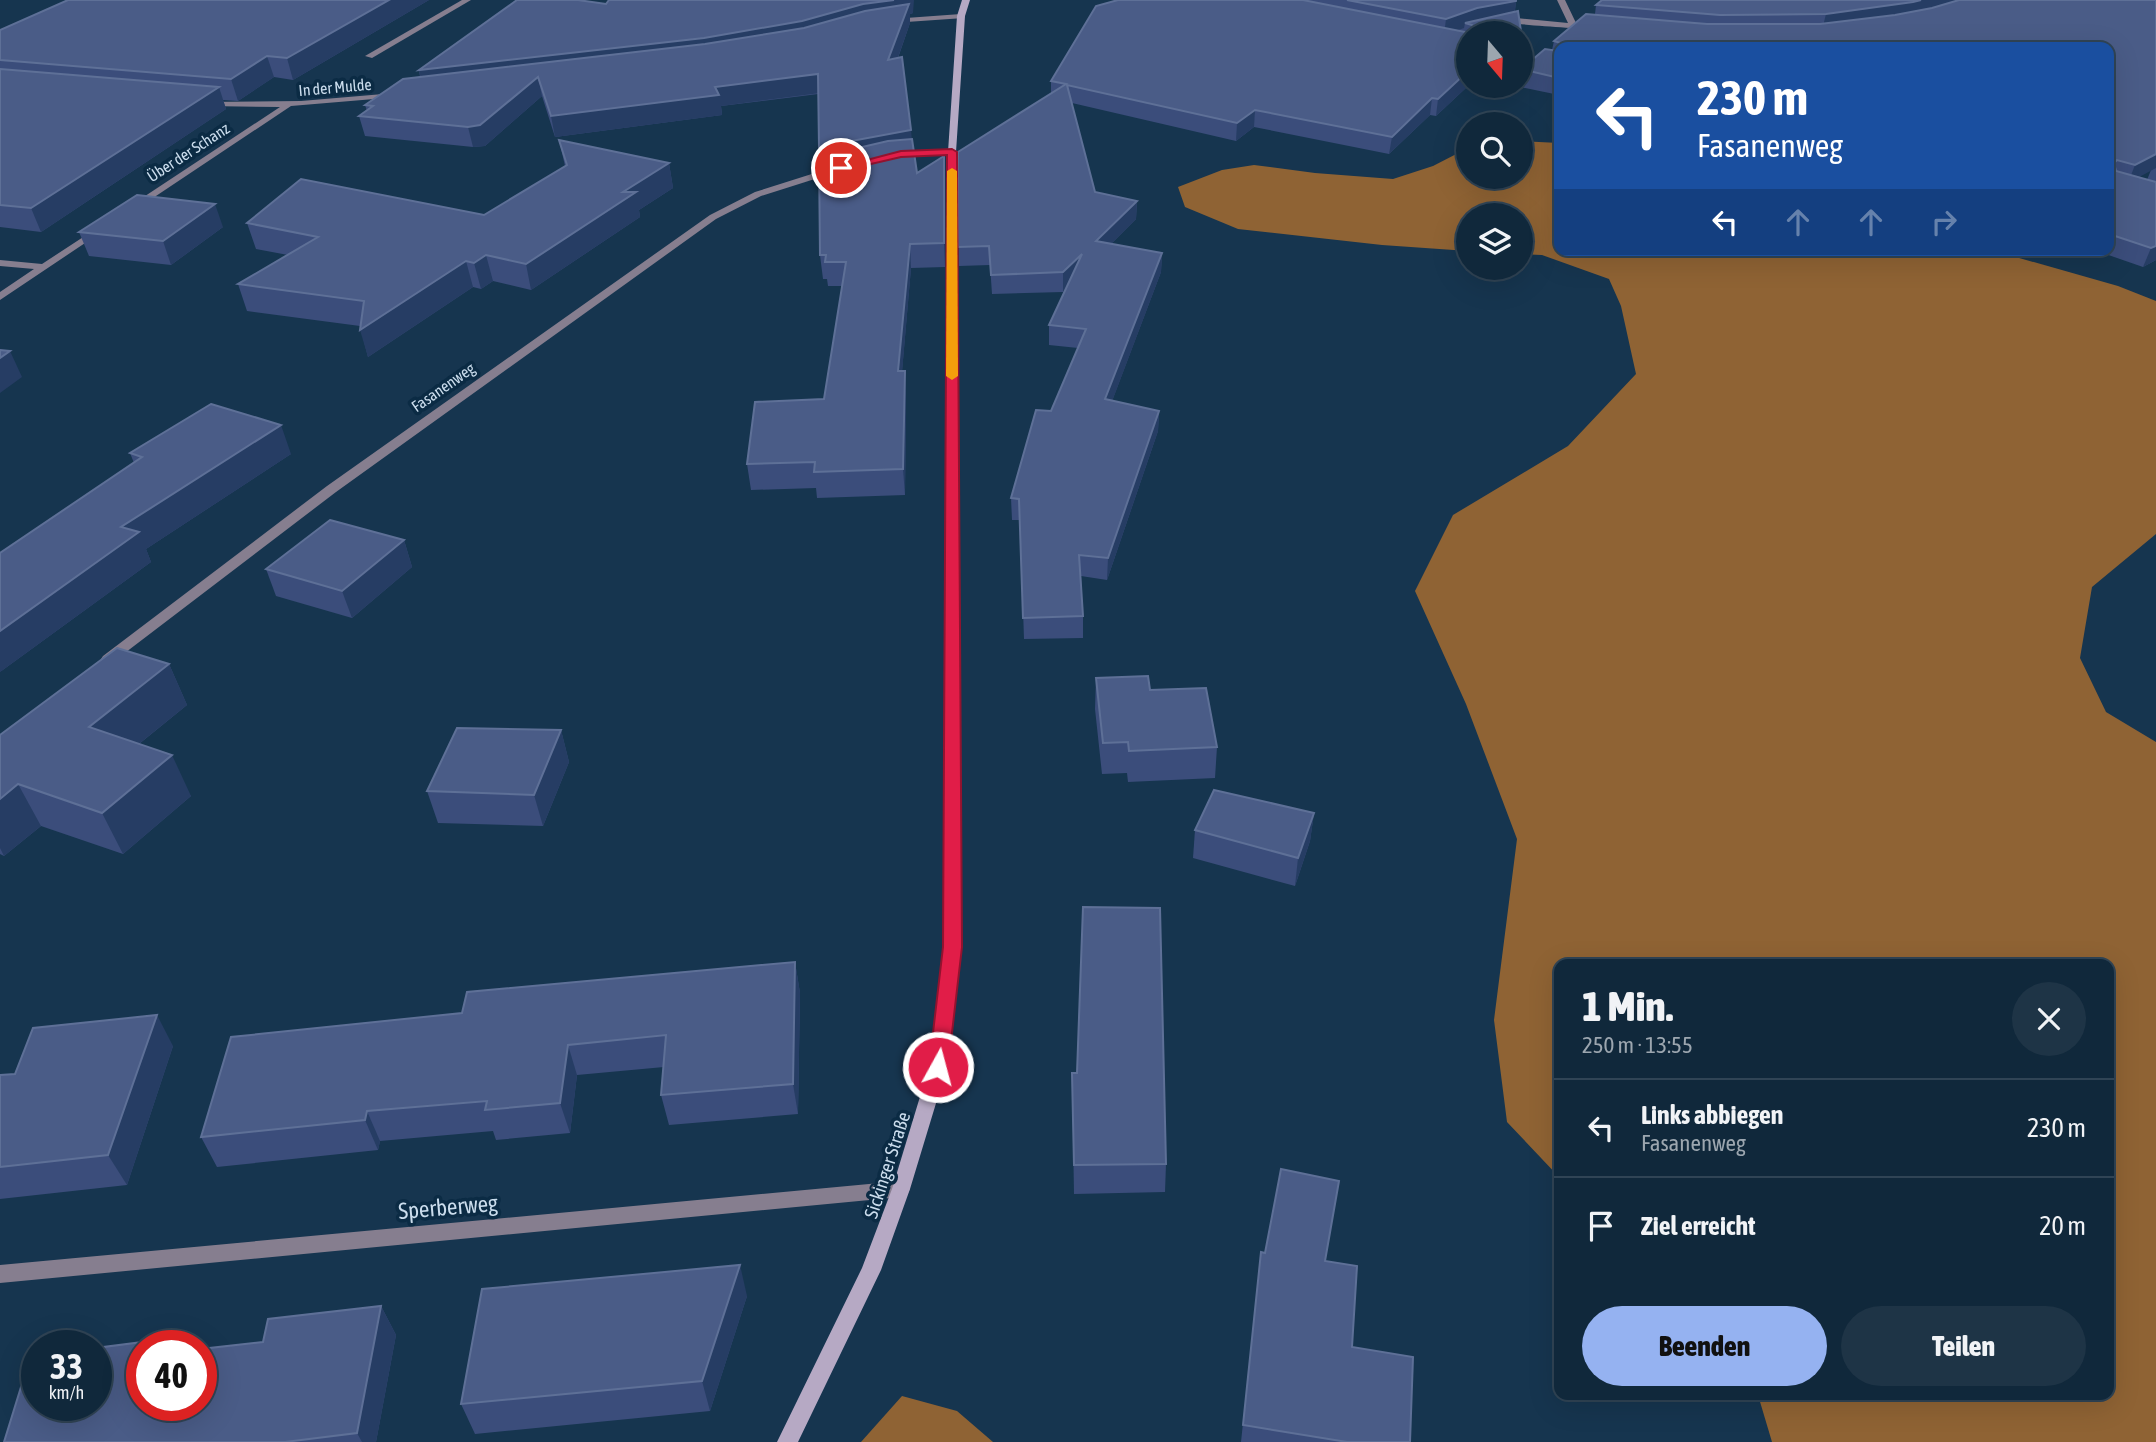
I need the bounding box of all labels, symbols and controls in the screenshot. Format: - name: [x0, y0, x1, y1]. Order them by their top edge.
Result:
- north arrow: [1456, 21, 1533, 98]
- map controls: [1456, 21, 1533, 280]
- text: 230 m: [1697, 69, 1808, 125]
- icon: left: [1582, 70, 1673, 161]
- street label: In der Mulde: [298, 75, 372, 99]
- button: search: [1456, 112, 1533, 189]
- street label: Über der Schanz: [144, 119, 233, 185]
- text: Fasanenweg: [1697, 127, 1843, 164]
- pin: [811, 138, 871, 198]
- icon: arrive: [822, 149, 860, 187]
- button: layers: [1456, 203, 1533, 280]
- icon: left: [1706, 203, 1744, 241]
- icon: ahead: [1779, 203, 1817, 241]
- icon: ahead: [1852, 203, 1890, 241]
- icon: right: [1925, 203, 1963, 241]
- street label: Fasanenweg: [408, 359, 479, 416]
- text: 1 Min.: [1582, 982, 1673, 1030]
- button: close: [2012, 982, 2086, 1056]
- position arrow: [901, 1030, 975, 1104]
- text: 250 m · 13:55: [1582, 1032, 1693, 1058]
- text: Links abbiegen: [1641, 1100, 1783, 1130]
- street label: Sickinger Straße: [859, 1109, 915, 1221]
- icon: left: [1582, 1109, 1620, 1147]
- text: 230 m: [2027, 1113, 2086, 1143]
- text: Fasanenweg: [1641, 1130, 1746, 1156]
- street label: Sperberweg: [397, 1190, 499, 1224]
- icon: arrive: [1582, 1207, 1620, 1245]
- text: Ziel erreicht: [1641, 1211, 1756, 1241]
- text: 20 m: [2039, 1211, 2086, 1241]
- button: Beenden: [1582, 1306, 1827, 1386]
- button: Teilen: [1841, 1306, 2086, 1386]
- speed limit sign: 40: [126, 1330, 217, 1421]
- text: 33: [50, 1346, 83, 1386]
- text: km/h: [49, 1382, 84, 1403]

